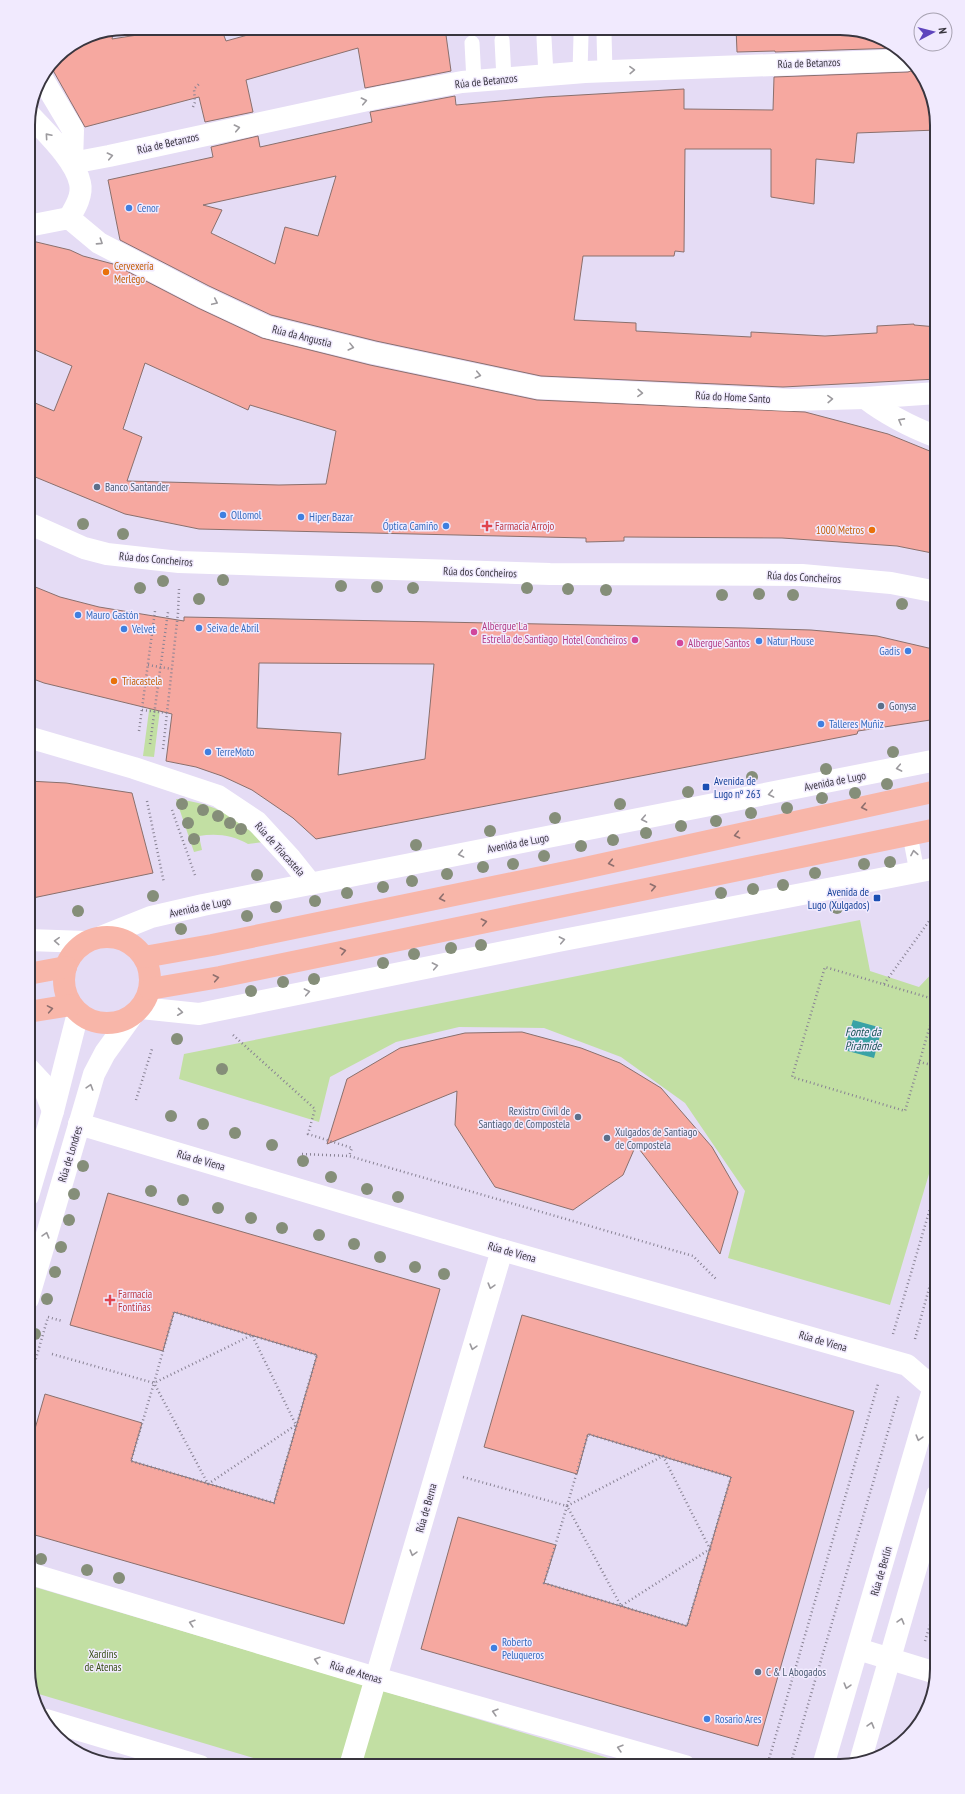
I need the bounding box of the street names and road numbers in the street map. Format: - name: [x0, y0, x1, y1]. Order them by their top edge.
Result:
- street label: Rúa de Betanzos: [777, 55, 841, 71]
- street label: Rúa de Betanzos: [454, 71, 518, 91]
- street label: Rúa de Betanzos: [136, 129, 200, 157]
- street label: Rúa da Angustia: [271, 322, 333, 350]
- street label: Rúa do Home Santo: [695, 388, 771, 406]
- street label: Rúa dos Concheiros: [119, 549, 194, 569]
- street label: Rúa dos Concheiros: [443, 564, 517, 580]
- street label: Rúa dos Concheiros: [767, 568, 842, 586]
- street label: Avenida de Lugo: [803, 768, 867, 794]
- street label: Rúa de Triacastela: [252, 819, 308, 879]
- street label: Avenida de Lugo: [486, 830, 550, 856]
- street label: Avenida de Lugo: [168, 894, 232, 920]
- street label: Rúa de Londres: [55, 1124, 85, 1184]
- street label: Rúa de Viena: [175, 1146, 227, 1174]
- street label: Rúa de Viena: [486, 1238, 538, 1266]
- street label: Rúa de Viena: [797, 1327, 849, 1355]
- street label: Rúa de Berna: [412, 1482, 440, 1534]
- street label: Rúa de Berlín: [867, 1544, 895, 1597]
- street label: Rúa de Atenas: [328, 1657, 384, 1687]

